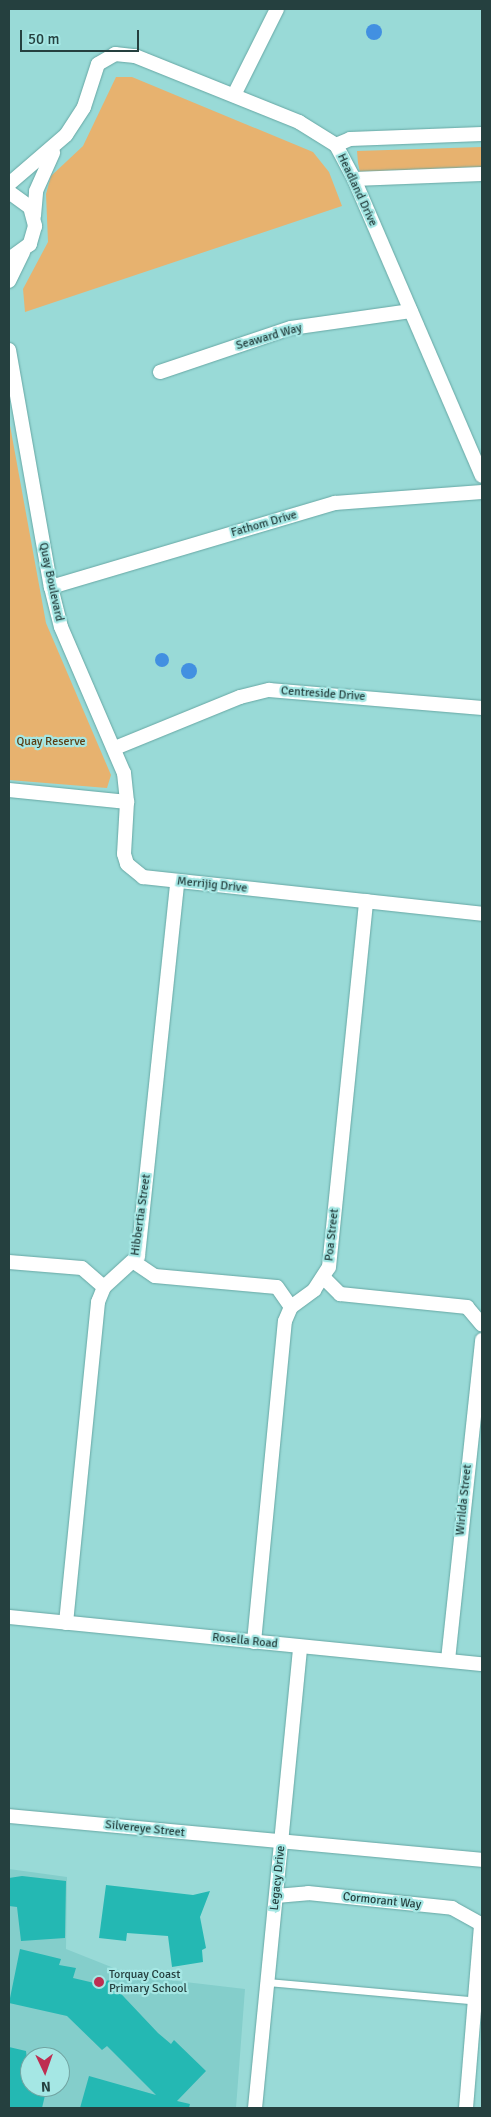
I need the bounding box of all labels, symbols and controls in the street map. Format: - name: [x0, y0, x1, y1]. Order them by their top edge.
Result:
- scale bar: [22, 20, 141, 52]
- text: 50 m: [28, 30, 59, 48]
- street label: Headland Drive: [334, 151, 380, 229]
- street label: Seaward Way: [234, 321, 304, 353]
- street label: Fathom Drive: [229, 508, 299, 540]
- street label: Quay Boulevard: [36, 541, 66, 623]
- street label: Centreside Drive: [280, 684, 366, 704]
- park label: Quay Reserve: [17, 735, 85, 749]
- street label: Merrijig Drive: [176, 874, 248, 896]
- street label: Hibbertia Street: [128, 1173, 154, 1257]
- street label: Poa Street: [322, 1208, 342, 1262]
- street label: Wirilda Street: [453, 1464, 475, 1536]
- street label: Rosella Road: [211, 1630, 279, 1652]
- street label: Silvereye Street: [104, 1818, 186, 1840]
- street label: Legacy Drive: [267, 1845, 289, 1911]
- street label: Cormorant Way: [342, 1890, 422, 1912]
- place label: Torquay Coast Primary School: [109, 1968, 187, 1996]
- marker: Torquay Coast Primary School: [93, 1976, 105, 1988]
- north arrow: [20, 2047, 70, 2097]
- text: N: [40, 2078, 51, 2095]

